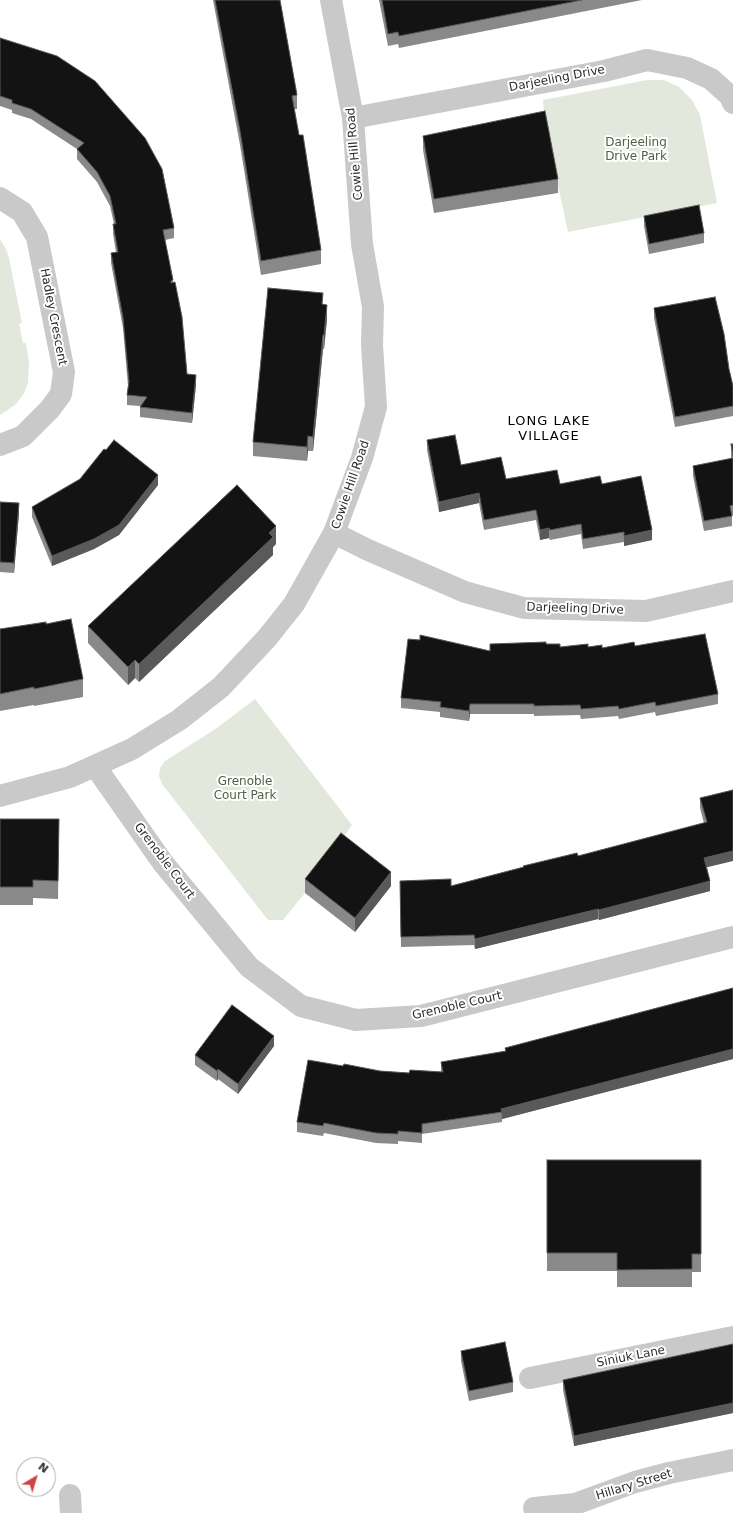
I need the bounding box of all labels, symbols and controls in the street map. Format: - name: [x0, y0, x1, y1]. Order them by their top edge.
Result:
- street label: Darjeeling Drive: [508, 63, 606, 95]
- street label: Cowie Hill Road: [344, 107, 366, 201]
- park label: Darjeeling Drive Park: [605, 136, 667, 164]
- street label: Hadley Crescent: [37, 267, 69, 367]
- district label: LONG LAKE VILLAGE: [507, 414, 591, 445]
- street label: Cowie Hill Road: [329, 439, 373, 531]
- street label: Darjeeling Drive: [526, 600, 624, 618]
- park label: Grenoble Court Park: [214, 775, 276, 803]
- street label: Grenoble Court: [131, 820, 197, 902]
- street label: Grenoble Court: [411, 989, 503, 1023]
- street label: Siniuk Lane: [596, 1343, 666, 1371]
- north arrow: [16, 1457, 56, 1497]
- text: N: [35, 1460, 51, 1476]
- street label: Hillary Street: [594, 1467, 674, 1503]

